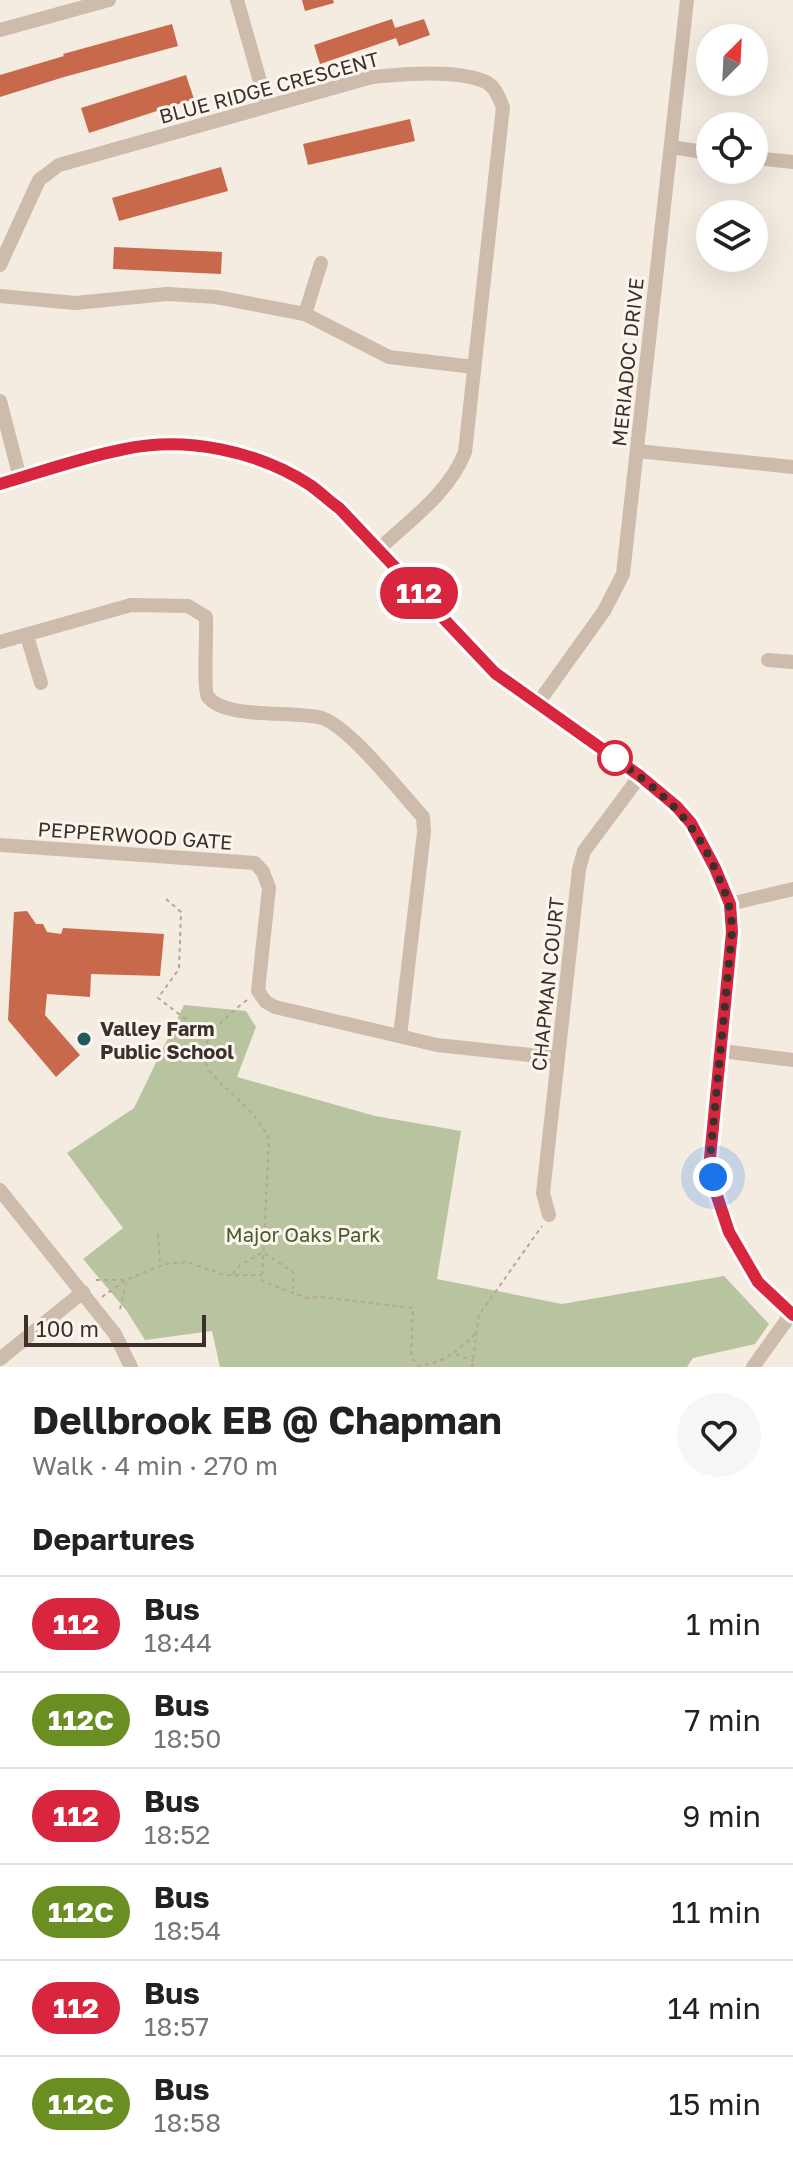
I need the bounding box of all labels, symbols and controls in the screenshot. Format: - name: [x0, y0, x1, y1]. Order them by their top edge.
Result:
- north arrow: [696, 24, 768, 96]
- map controls: [696, 24, 768, 272]
- street label: BLUE RIDGE CRESCENT: [156, 46, 382, 128]
- button: locate: [696, 112, 768, 184]
- button: layers: [696, 200, 768, 272]
- street label: MERIADOC DRIVE: [606, 276, 648, 448]
- line badge: 112: [373, 567, 465, 619]
- text: 112: [396, 576, 442, 609]
- unlabelled marker: [598, 741, 632, 775]
- street label: PEPPERWOOD GATE: [37, 816, 233, 854]
- street label: CHAPMAN COURT: [526, 896, 568, 1072]
- place label: Valley Farm Public School: [100, 1016, 234, 1063]
- marker: Valley Farm Public School: [75, 1030, 93, 1048]
- your location: [693, 1157, 733, 1197]
- park label: Major Oaks Park: [226, 1222, 380, 1246]
- scale bar: [24, 1311, 206, 1347]
- text: 100 m: [36, 1315, 99, 1342]
- button: heart: [677, 1393, 761, 1477]
- text: Dellbrook EB @ Chapman: [32, 1397, 502, 1442]
- text: Walk · 4 min · 270 m: [32, 1450, 278, 1481]
- text: Departures: [32, 1521, 195, 1557]
- text: Bus: [144, 1591, 200, 1627]
- text: 1 min: [686, 1606, 761, 1642]
- text: 112: [53, 1607, 99, 1640]
- text: 18:44: [144, 1627, 212, 1658]
- text: Bus: [154, 1687, 210, 1723]
- text: 7 min: [685, 1702, 761, 1738]
- text: 112C: [48, 1703, 114, 1736]
- text: 18:50: [154, 1723, 221, 1754]
- text: Bus: [144, 1783, 200, 1819]
- text: 9 min: [682, 1798, 761, 1834]
- text: 112: [53, 1799, 99, 1832]
- text: 18:52: [144, 1819, 210, 1850]
- text: Bus: [154, 1879, 210, 1915]
- text: 11 min: [671, 1894, 761, 1930]
- text: 112C: [48, 1895, 114, 1928]
- text: 18:54: [154, 1915, 221, 1946]
- text: Bus: [144, 1975, 200, 2011]
- text: 14 min: [668, 1990, 761, 2026]
- text: 112: [53, 1991, 99, 2024]
- text: 18:57: [144, 2011, 209, 2042]
- text: Bus: [154, 2071, 210, 2107]
- text: 15 min: [669, 2086, 761, 2122]
- text: 112C: [48, 2087, 114, 2120]
- text: 18:58: [154, 2107, 221, 2138]

